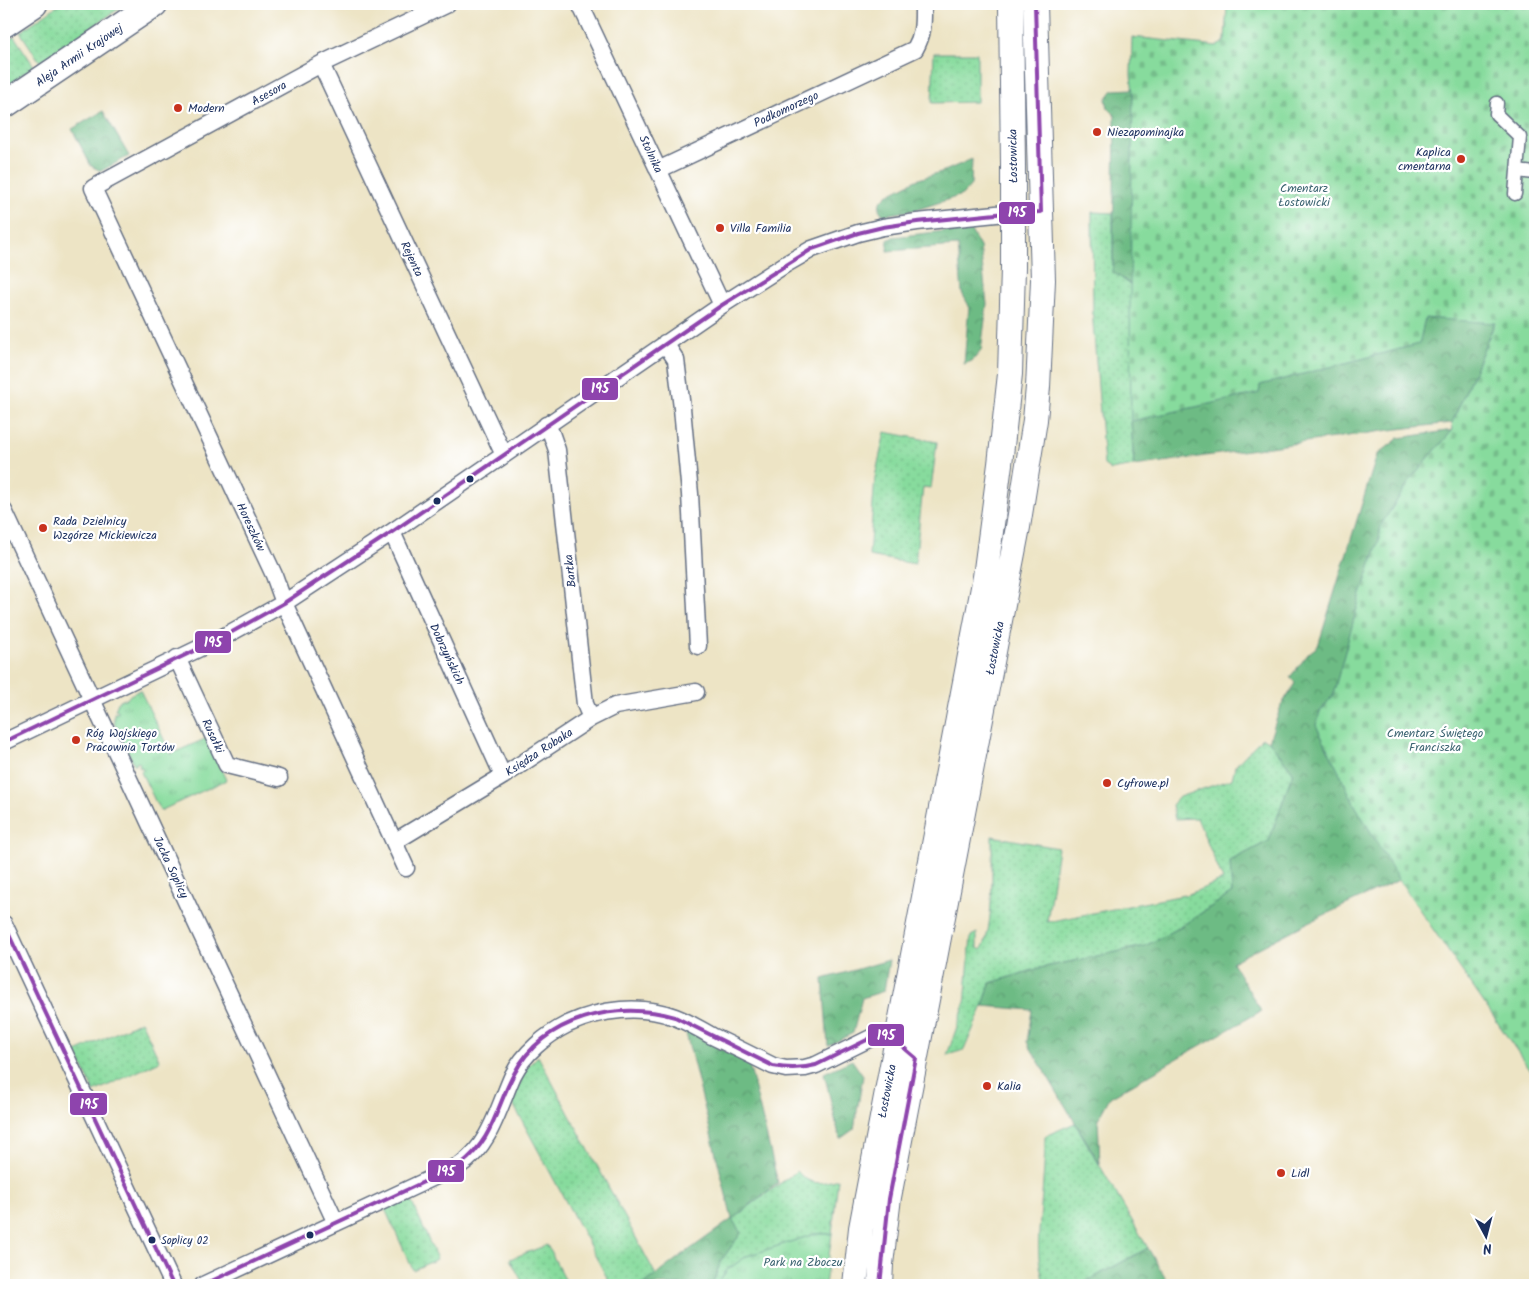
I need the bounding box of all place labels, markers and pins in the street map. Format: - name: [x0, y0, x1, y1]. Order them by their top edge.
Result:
- place label: Modern: [188, 99, 225, 118]
- marker: Modern: [172, 102, 184, 114]
- place label: Niezapominajka: [1107, 123, 1185, 142]
- marker: Niezapominajka: [1091, 126, 1103, 138]
- place label: Kaplica cmentarna: [1398, 143, 1451, 176]
- marker: Kaplica cmentarna: [1455, 153, 1467, 165]
- place label: Villa Familia: [730, 219, 792, 238]
- marker: Villa Familia: [714, 222, 726, 234]
- unlabelled marker: [465, 474, 475, 484]
- unlabelled marker: [432, 496, 442, 506]
- place label: Rada Dzielnicy Wzgórze Mickiewicza: [53, 512, 157, 545]
- marker: Rada Dzielnicy Wzgórze Mickiewicza: [37, 522, 49, 534]
- place label: Róg Wojskiego Pracownia Tortów: [86, 724, 176, 757]
- marker: Róg Wojskiego Pracownia Tortów: [70, 734, 82, 746]
- place label: Cyfrowe.pl: [1117, 774, 1169, 793]
- marker: Cyfrowe.pl: [1101, 777, 1113, 789]
- place label: Kalia: [997, 1077, 1022, 1096]
- marker: Kalia: [981, 1080, 993, 1092]
- place label: Lidl: [1291, 1164, 1309, 1183]
- marker: Lidl: [1275, 1167, 1287, 1179]
- unlabelled marker: [305, 1230, 315, 1240]
- place label: Soplicy 02: [161, 1232, 209, 1250]
- marker: Soplicy 02: [147, 1235, 157, 1245]

